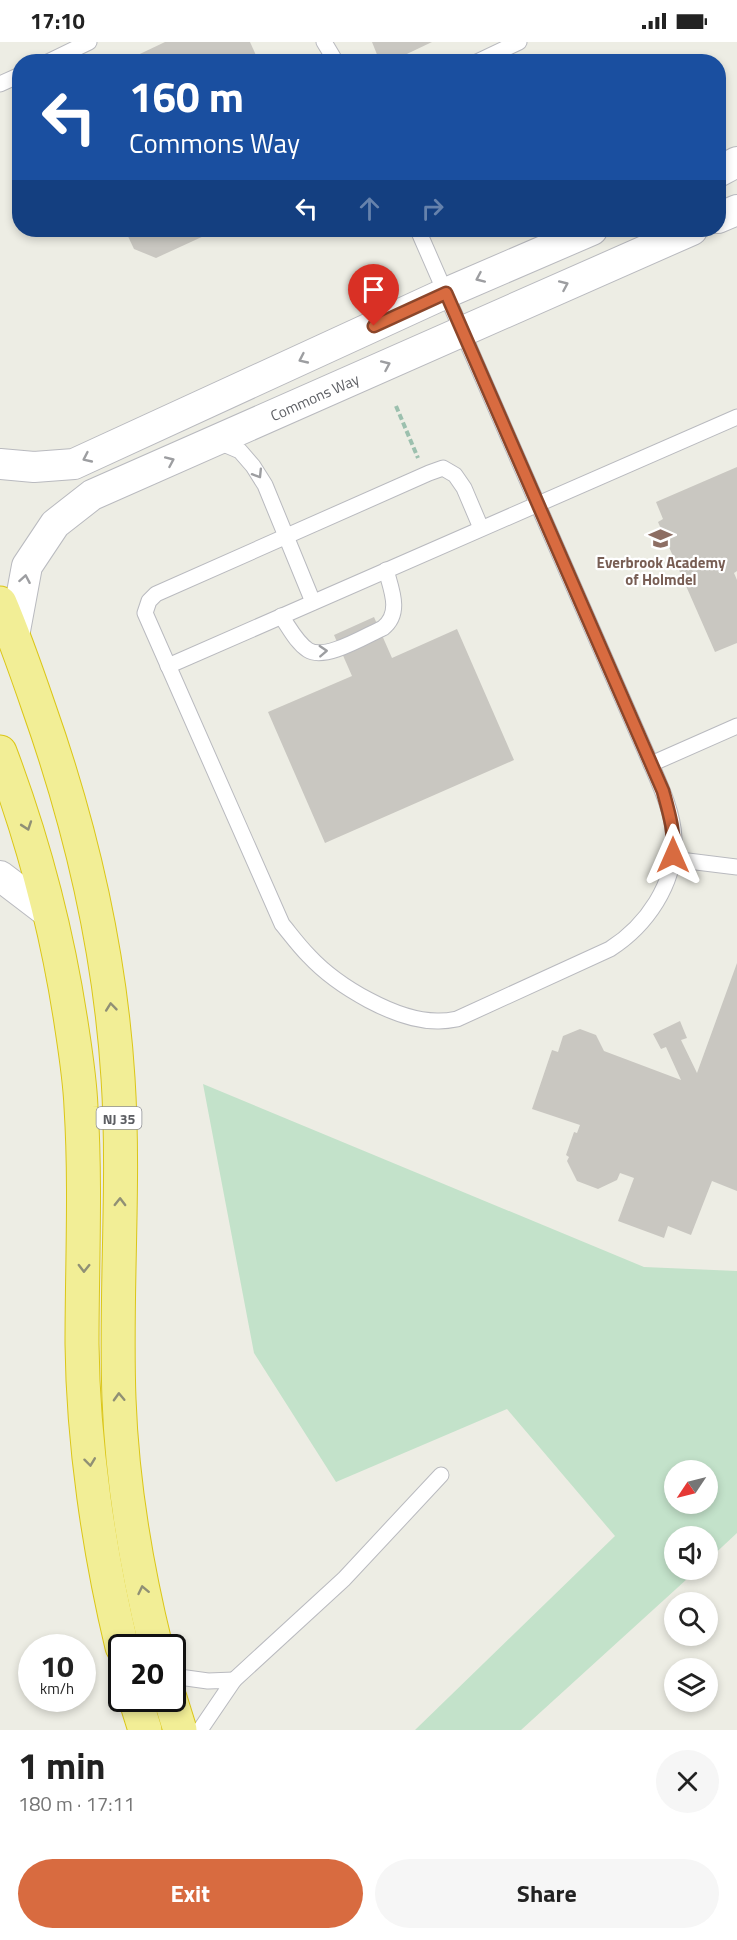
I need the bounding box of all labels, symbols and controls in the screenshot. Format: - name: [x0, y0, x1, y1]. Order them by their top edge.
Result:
- text: 17:10: [30, 4, 85, 38]
- text: 160 m: [129, 64, 244, 128]
- icon: left: [30, 78, 108, 156]
- text: Commons Way: [129, 122, 300, 163]
- icon: left: [290, 192, 323, 225]
- icon: ahead: [353, 192, 386, 225]
- icon: right: [416, 192, 449, 225]
- pin: [348, 264, 399, 326]
- one-way arrow: [476, 271, 487, 283]
- icon: arrive: [357, 273, 390, 306]
- one-way arrow: [558, 281, 569, 293]
- one-way arrow: [298, 351, 309, 363]
- one-way arrow: [380, 360, 391, 372]
- street label: Commons Way: [266, 367, 363, 426]
- one-way arrow: [83, 450, 94, 462]
- one-way arrow: [163, 456, 174, 468]
- one-way arrow: [250, 468, 262, 478]
- school or university icon: Everbrook Academy of Holmdel: [648, 525, 674, 551]
- place label: Everbrook Academy of Holmdel: [597, 551, 726, 591]
- one-way arrow: [18, 574, 31, 584]
- one-way arrow: [318, 645, 327, 658]
- one-way arrow: [19, 821, 32, 831]
- position arrow: [641, 823, 705, 887]
- one-way arrow: [105, 1003, 117, 1012]
- road number: NJ 35: [96, 1107, 142, 1129]
- one-way arrow: [114, 1197, 126, 1206]
- one-way arrow: [77, 1263, 90, 1272]
- one-way arrow: [113, 1392, 125, 1401]
- one-way arrow: [84, 1458, 96, 1467]
- north arrow: [664, 1460, 718, 1514]
- map controls: [664, 1460, 718, 1712]
- button: sound: [664, 1526, 718, 1580]
- one-way arrow: [137, 1585, 150, 1595]
- button: search: [664, 1592, 718, 1646]
- speed limit sign: 20: [108, 1634, 186, 1712]
- text: 10: [40, 1643, 74, 1689]
- button: layers: [664, 1658, 718, 1712]
- text: km/h: [40, 1677, 74, 1700]
- text: 1 min: [18, 1738, 105, 1793]
- button: close: [656, 1750, 719, 1813]
- text: 180 m · 17:11: [18, 1788, 135, 1819]
- button: Exit: [18, 1859, 363, 1928]
- button: Share: [375, 1859, 719, 1928]

